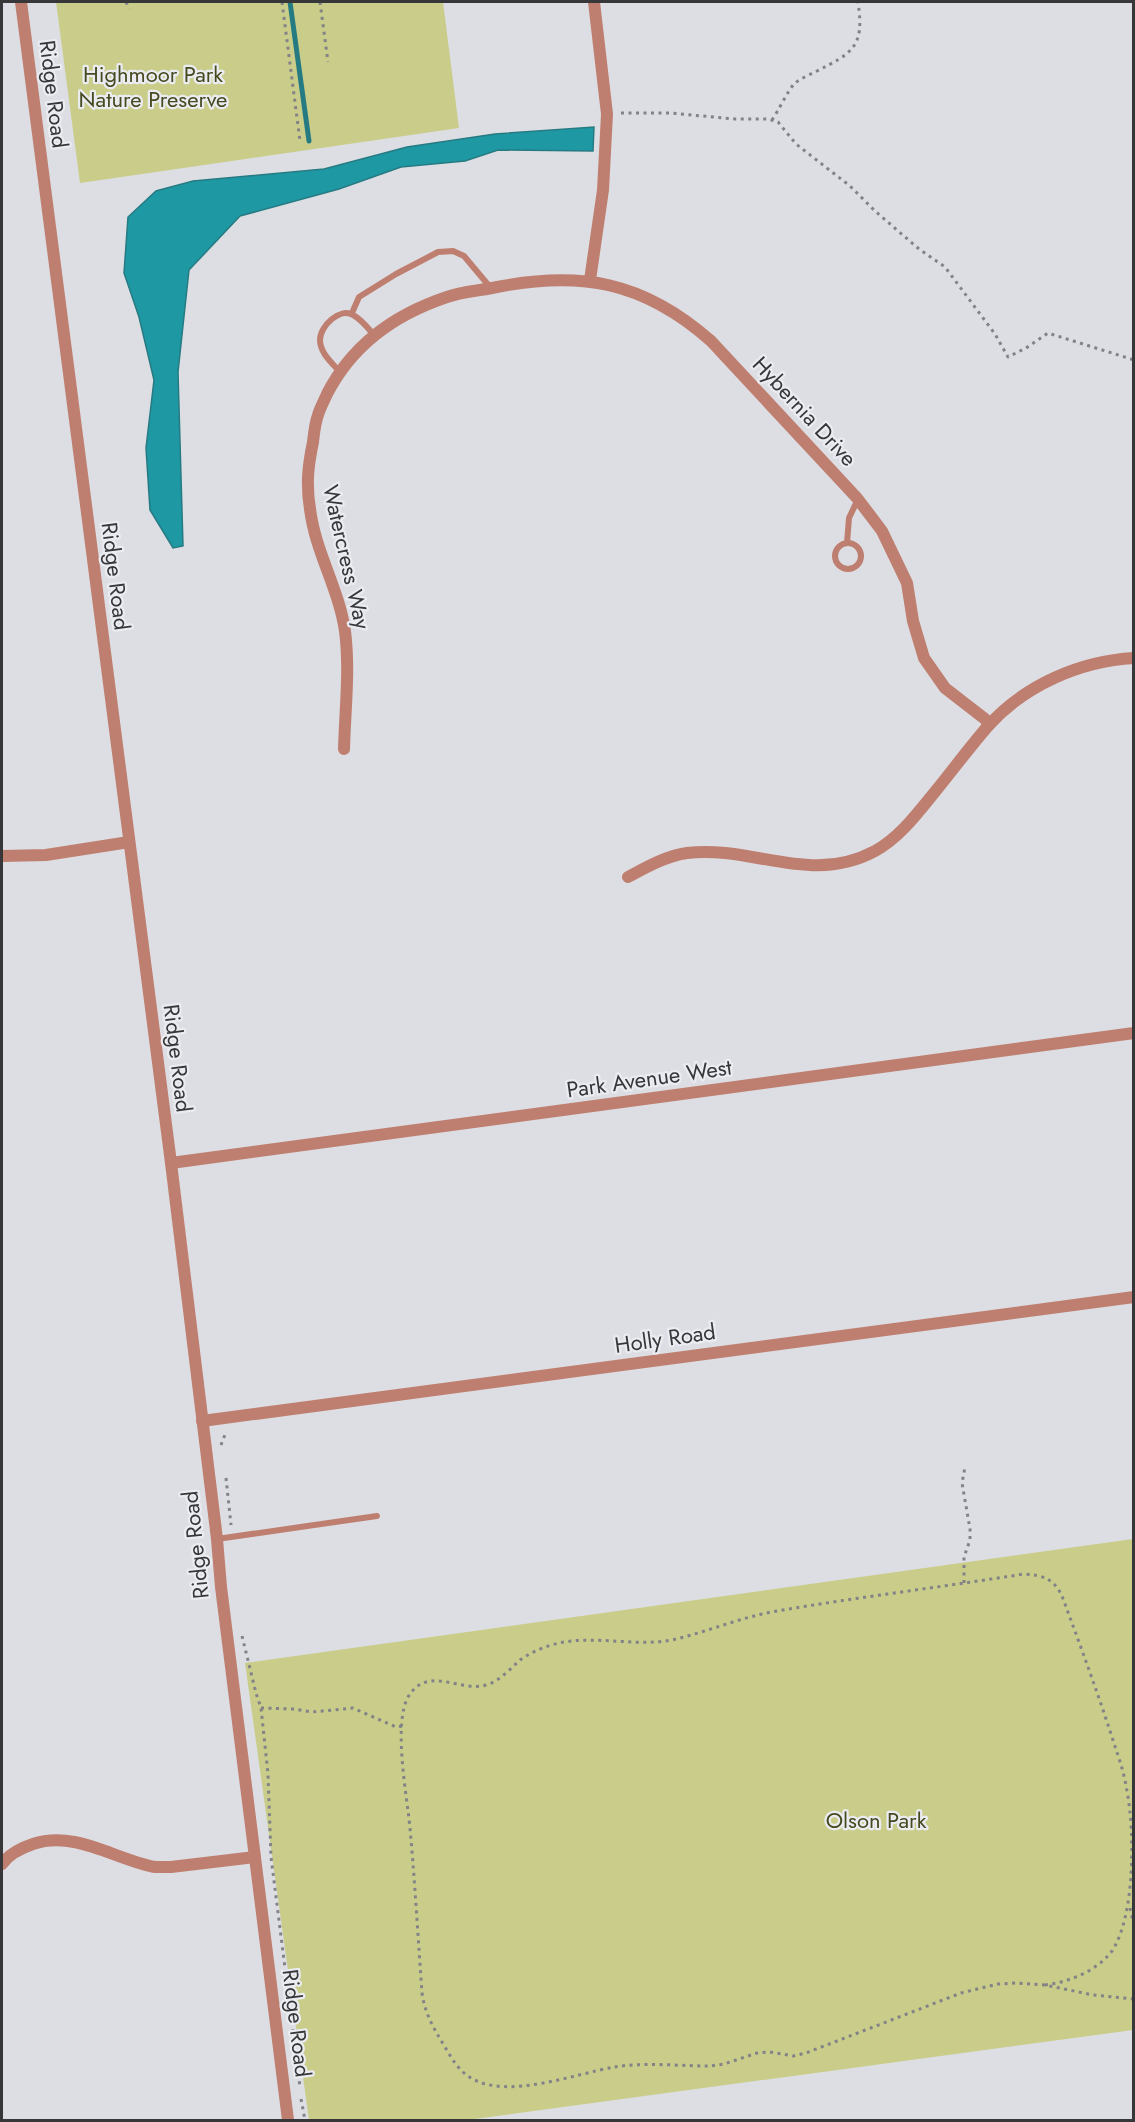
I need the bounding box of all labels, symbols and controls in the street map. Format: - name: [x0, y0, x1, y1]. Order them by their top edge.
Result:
- street label: Ridge Road: [32, 38, 76, 150]
- park label: Highmoor Park Nature Preserve: [79, 58, 227, 115]
- street label: Hybernia Drive: [745, 349, 865, 473]
- street label: Watercress Way: [315, 482, 379, 633]
- street label: Ridge Road: [94, 520, 138, 632]
- street label: Ridge Road: [156, 1002, 200, 1114]
- street label: Park Avenue West: [564, 1050, 734, 1105]
- street label: Holly Road: [612, 1315, 718, 1361]
- street label: Ridge Road: [173, 1489, 217, 1601]
- park label: Olson Park: [826, 1804, 927, 1836]
- street label: Ridge Road: [275, 1967, 319, 2079]

